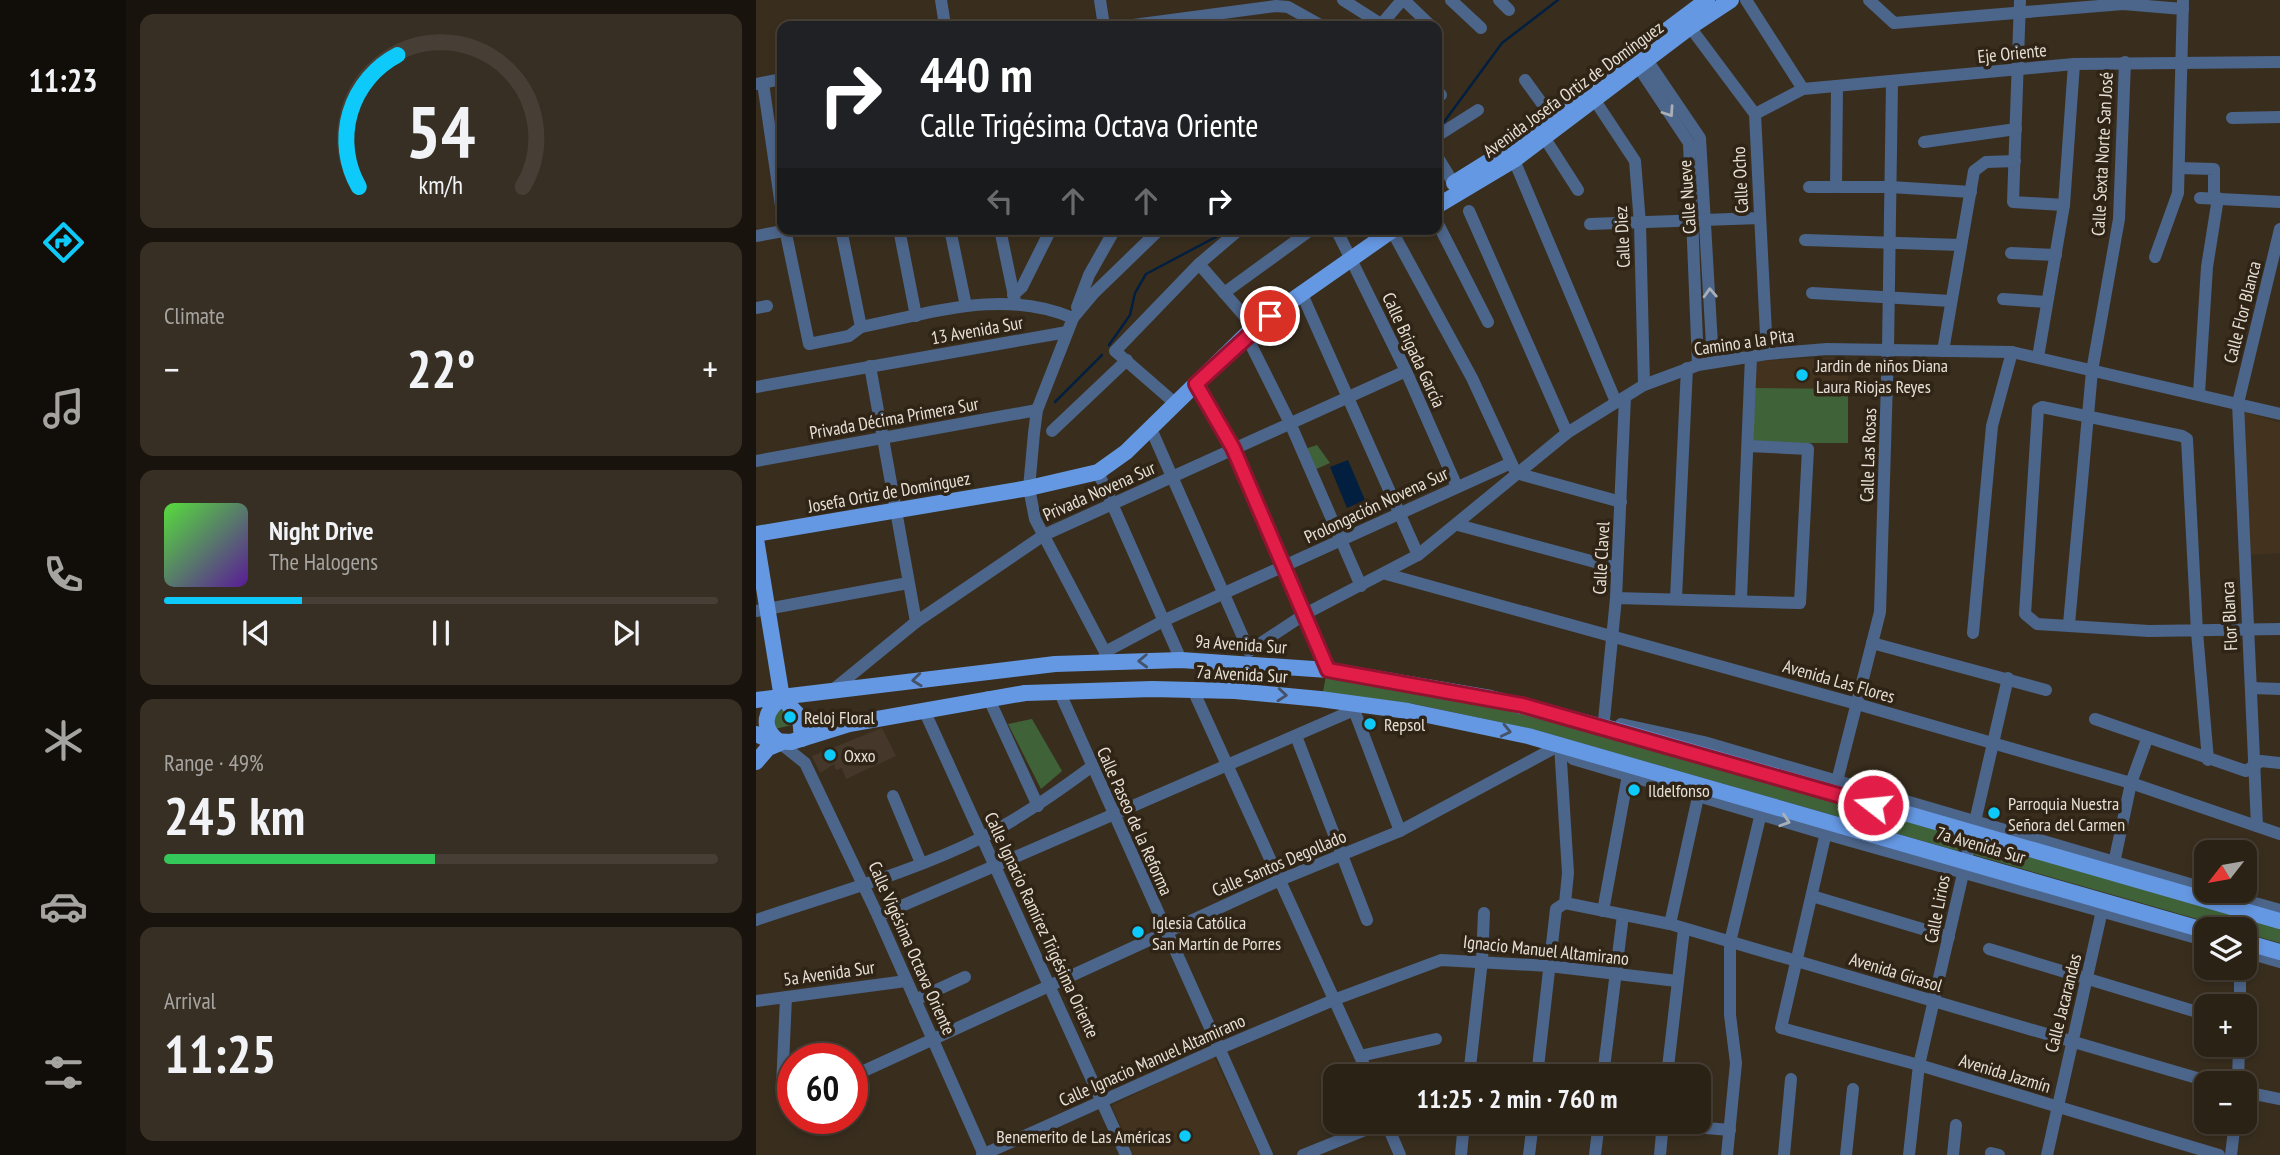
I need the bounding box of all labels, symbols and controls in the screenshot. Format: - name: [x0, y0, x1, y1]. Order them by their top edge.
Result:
- street label: Avenida Josefa Ortiz de Domínguez: [1478, 16, 1668, 162]
- street label: Eje Oriente: [1976, 38, 2048, 68]
- text: 440 m: [920, 42, 1033, 106]
- icon: right: [805, 49, 896, 140]
- text: 11:23: [28, 59, 98, 101]
- street label: Calle Sexta Norte San José: [2086, 71, 2118, 237]
- text: 54: [406, 83, 476, 177]
- text: Calle Trigésima Octava Oriente: [920, 104, 1259, 146]
- one-way arrow: [1660, 104, 1673, 117]
- street label: Calle Ocho: [1727, 146, 1753, 214]
- street label: Calle Nueve: [1673, 159, 1701, 235]
- text: km/h: [419, 169, 463, 201]
- icon: left: [981, 182, 1019, 220]
- icon: ahead: [1054, 182, 1092, 220]
- icon: ahead: [1127, 182, 1165, 220]
- icon: right: [1200, 182, 1238, 220]
- street label: Calle Diez: [1609, 205, 1635, 269]
- icon: directions: [39, 218, 88, 267]
- street label: Calle Flor Blanca: [2218, 259, 2266, 365]
- pin: [1240, 286, 1300, 346]
- one-way arrow: [1702, 288, 1717, 299]
- street label: Calle Brigada García: [1377, 289, 1451, 411]
- icon: arrive: [1251, 297, 1289, 335]
- text: Climate: [164, 301, 225, 330]
- street label: 13 Avenida Sur: [929, 311, 1025, 349]
- street label: Camino a la Pita: [1693, 324, 1795, 360]
- text: 22°: [407, 335, 475, 402]
- text: −: [164, 344, 180, 393]
- text: +: [702, 344, 718, 393]
- place label: Jardin de niños Diana Laura Riojas Reyes: [1815, 354, 1948, 398]
- marker: Jardin de niños Diana Laura Riojas Reyes: [1794, 367, 1810, 383]
- icon: music: [39, 384, 88, 433]
- street label: Privada Décima Primera Sur: [808, 392, 980, 444]
- street label: Calle Las Rosas: [1855, 408, 1881, 502]
- street label: Privada Novena Sur: [1039, 456, 1159, 526]
- street label: Prolongación Novena Sur: [1300, 462, 1452, 548]
- street label: Josefa Ortiz de Domínguez: [805, 466, 972, 518]
- text: Night Drive: [269, 514, 374, 547]
- street label: Calle Clavel: [1588, 520, 1614, 595]
- text: The Halogens: [269, 547, 378, 576]
- icon: phone: [39, 550, 88, 599]
- street label: Flor Blanca: [2216, 581, 2242, 651]
- icon: previous: [237, 614, 275, 652]
- icon: pause: [422, 614, 460, 652]
- icon: next: [607, 614, 645, 652]
- street label: 9a Avenida Sur: [1194, 629, 1288, 659]
- one-way arrow: [1137, 654, 1148, 669]
- street label: Avenida Las Flores: [1780, 654, 1898, 708]
- street label: 7a Avenida Sur: [1196, 660, 1289, 688]
- one-way arrow: [911, 672, 922, 687]
- one-way arrow: [1276, 687, 1287, 702]
- place label: Reloj Floral: [804, 706, 876, 729]
- marker: Reloj Floral: [782, 709, 798, 725]
- place label: Repsol: [1384, 713, 1426, 736]
- icon: climate: [39, 716, 88, 765]
- marker: Repsol: [1362, 716, 1378, 732]
- one-way arrow: [1500, 723, 1512, 737]
- street label: Calle Paseo de la Reforma: [1092, 743, 1178, 899]
- place label: Oxxo: [844, 744, 876, 767]
- marker: Oxxo: [822, 747, 838, 763]
- text: Range · 49%: [164, 748, 264, 777]
- position arrow: [1836, 768, 1910, 842]
- place label: Ildelfonso: [1648, 779, 1710, 802]
- text: 245 km: [164, 782, 305, 849]
- marker: Ildelfonso: [1626, 782, 1642, 798]
- place label: Parroquia Nuestra Señora del Carmen: [2008, 792, 2125, 836]
- marker: Parroquia Nuestra Señora del Carmen: [1986, 805, 2002, 821]
- street label: Calle Ignacio Ramírez Trigésima Oriente: [979, 808, 1105, 1042]
- one-way arrow: [1779, 813, 1791, 827]
- street label: 7a Avenida Sur: [1934, 821, 2028, 869]
- street label: Calle Santos Degollado: [1208, 824, 1350, 902]
- north arrow: [2194, 840, 2258, 903]
- map controls: [2194, 840, 2257, 1134]
- street label: Calle Vigésima Octava Oriente: [863, 858, 961, 1038]
- street label: Calle Lirios: [1919, 873, 1955, 945]
- icon: car: [39, 882, 88, 931]
- place label: Iglesia Católica San Martín de Porres: [1152, 911, 1281, 955]
- button: layers: [2194, 917, 2257, 980]
- marker: Iglesia Católica San Martín de Porres: [1130, 924, 1146, 940]
- street label: Ignacio Manuel Altamirano: [1462, 930, 1630, 970]
- street label: Avenida Girasol: [1847, 947, 1946, 997]
- street label: Calle Jacarandas: [2040, 951, 2086, 1055]
- street label: 5a Avenida Sur: [782, 955, 876, 991]
- text: Arrival: [164, 986, 216, 1015]
- button: +: [2194, 994, 2257, 1057]
- street label: Calle Ignacio Manuel Altamirano: [1055, 1008, 1249, 1111]
- text: 11:25: [164, 1020, 276, 1087]
- speed limit sign: 60: [777, 1043, 868, 1134]
- icon: filters: [39, 1048, 88, 1097]
- street label: Avenida Jazmín: [1956, 1048, 2054, 1098]
- button: −: [2194, 1071, 2257, 1134]
- text: 11:25 · 2 min · 760 m: [1417, 1082, 1617, 1115]
- place label: Benemerito de Las Américas: [996, 1125, 1171, 1148]
- marker: Benemerito de Las Américas: [1177, 1128, 1193, 1144]

